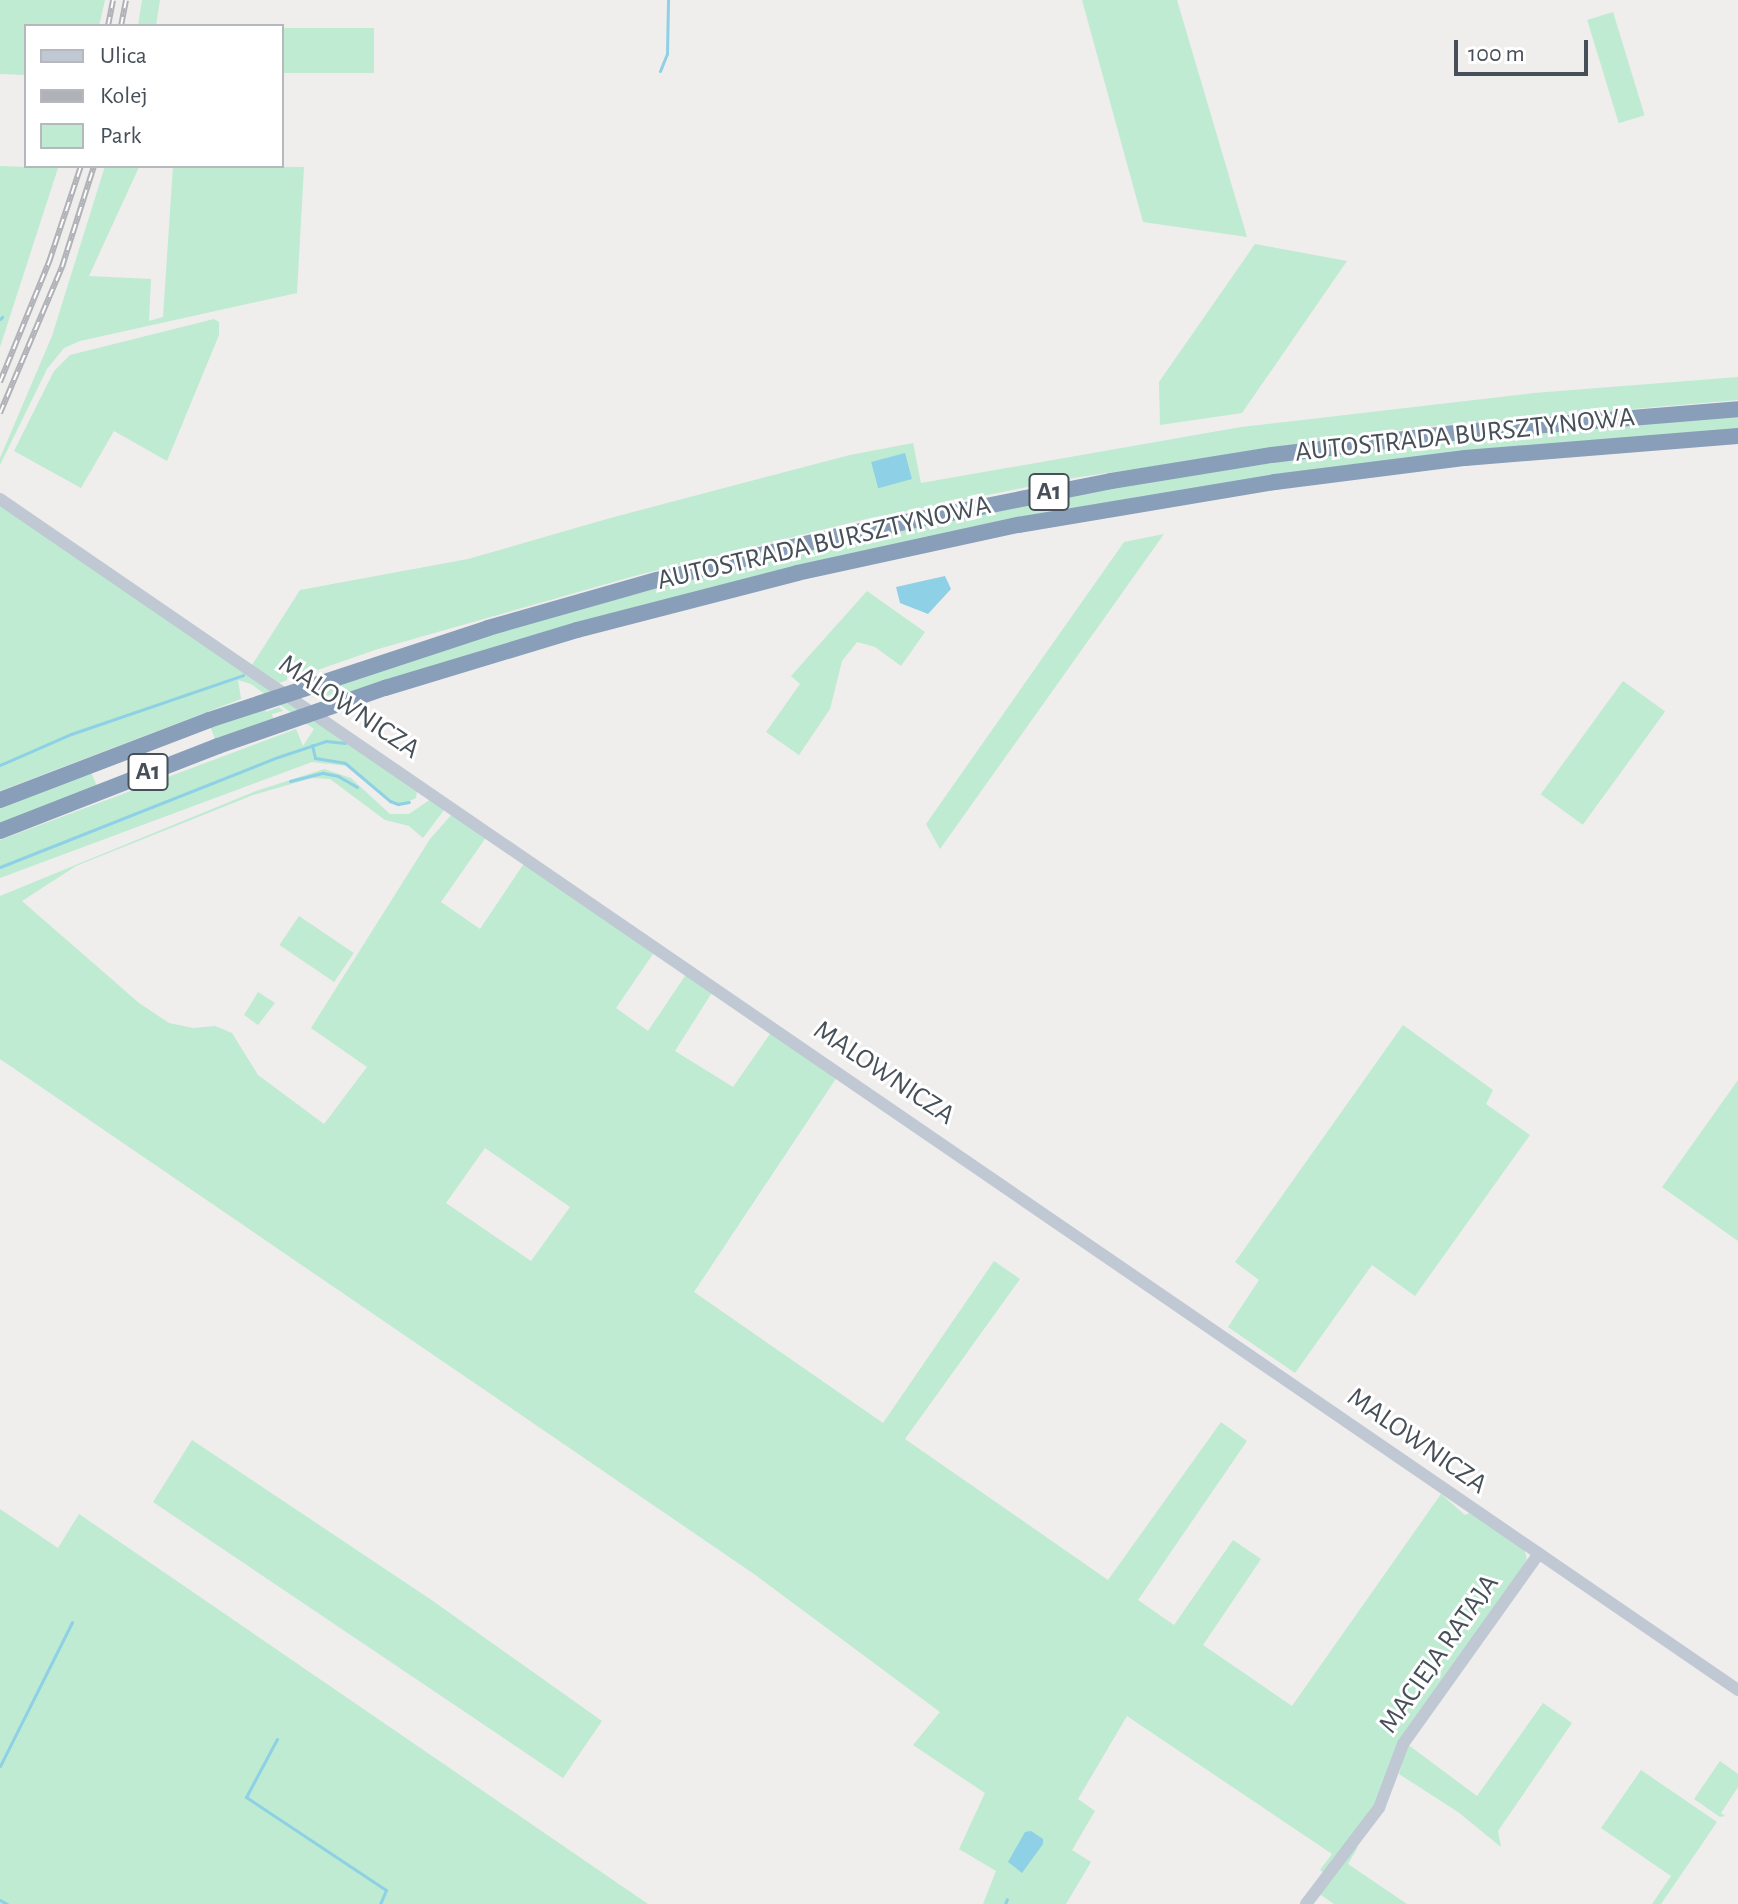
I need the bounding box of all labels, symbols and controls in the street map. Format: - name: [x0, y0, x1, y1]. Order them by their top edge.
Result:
- legend: [24, 24, 284, 168]
- scale bar: [1458, 24, 1592, 74]
- text: 100 m: [1468, 42, 1525, 66]
- text: Ulica: [100, 44, 147, 68]
- text: Kolej: [100, 84, 148, 108]
- text: Park: [100, 124, 141, 148]
- street label: AUTOSTRADA BURSZTYNOWA: [1293, 400, 1637, 470]
- road number: A1: [1027, 470, 1071, 514]
- street label: AUTOSTRADA BURSZTYNOWA: [654, 488, 994, 598]
- street label: MALOWNICZA: [272, 648, 426, 766]
- road number: A1: [126, 750, 170, 794]
- street label: MALOWNICZA: [807, 1014, 961, 1132]
- street label: MALOWNICZA: [1341, 1381, 1493, 1501]
- street label: MACIEJA RATAJA: [1372, 1568, 1506, 1740]

